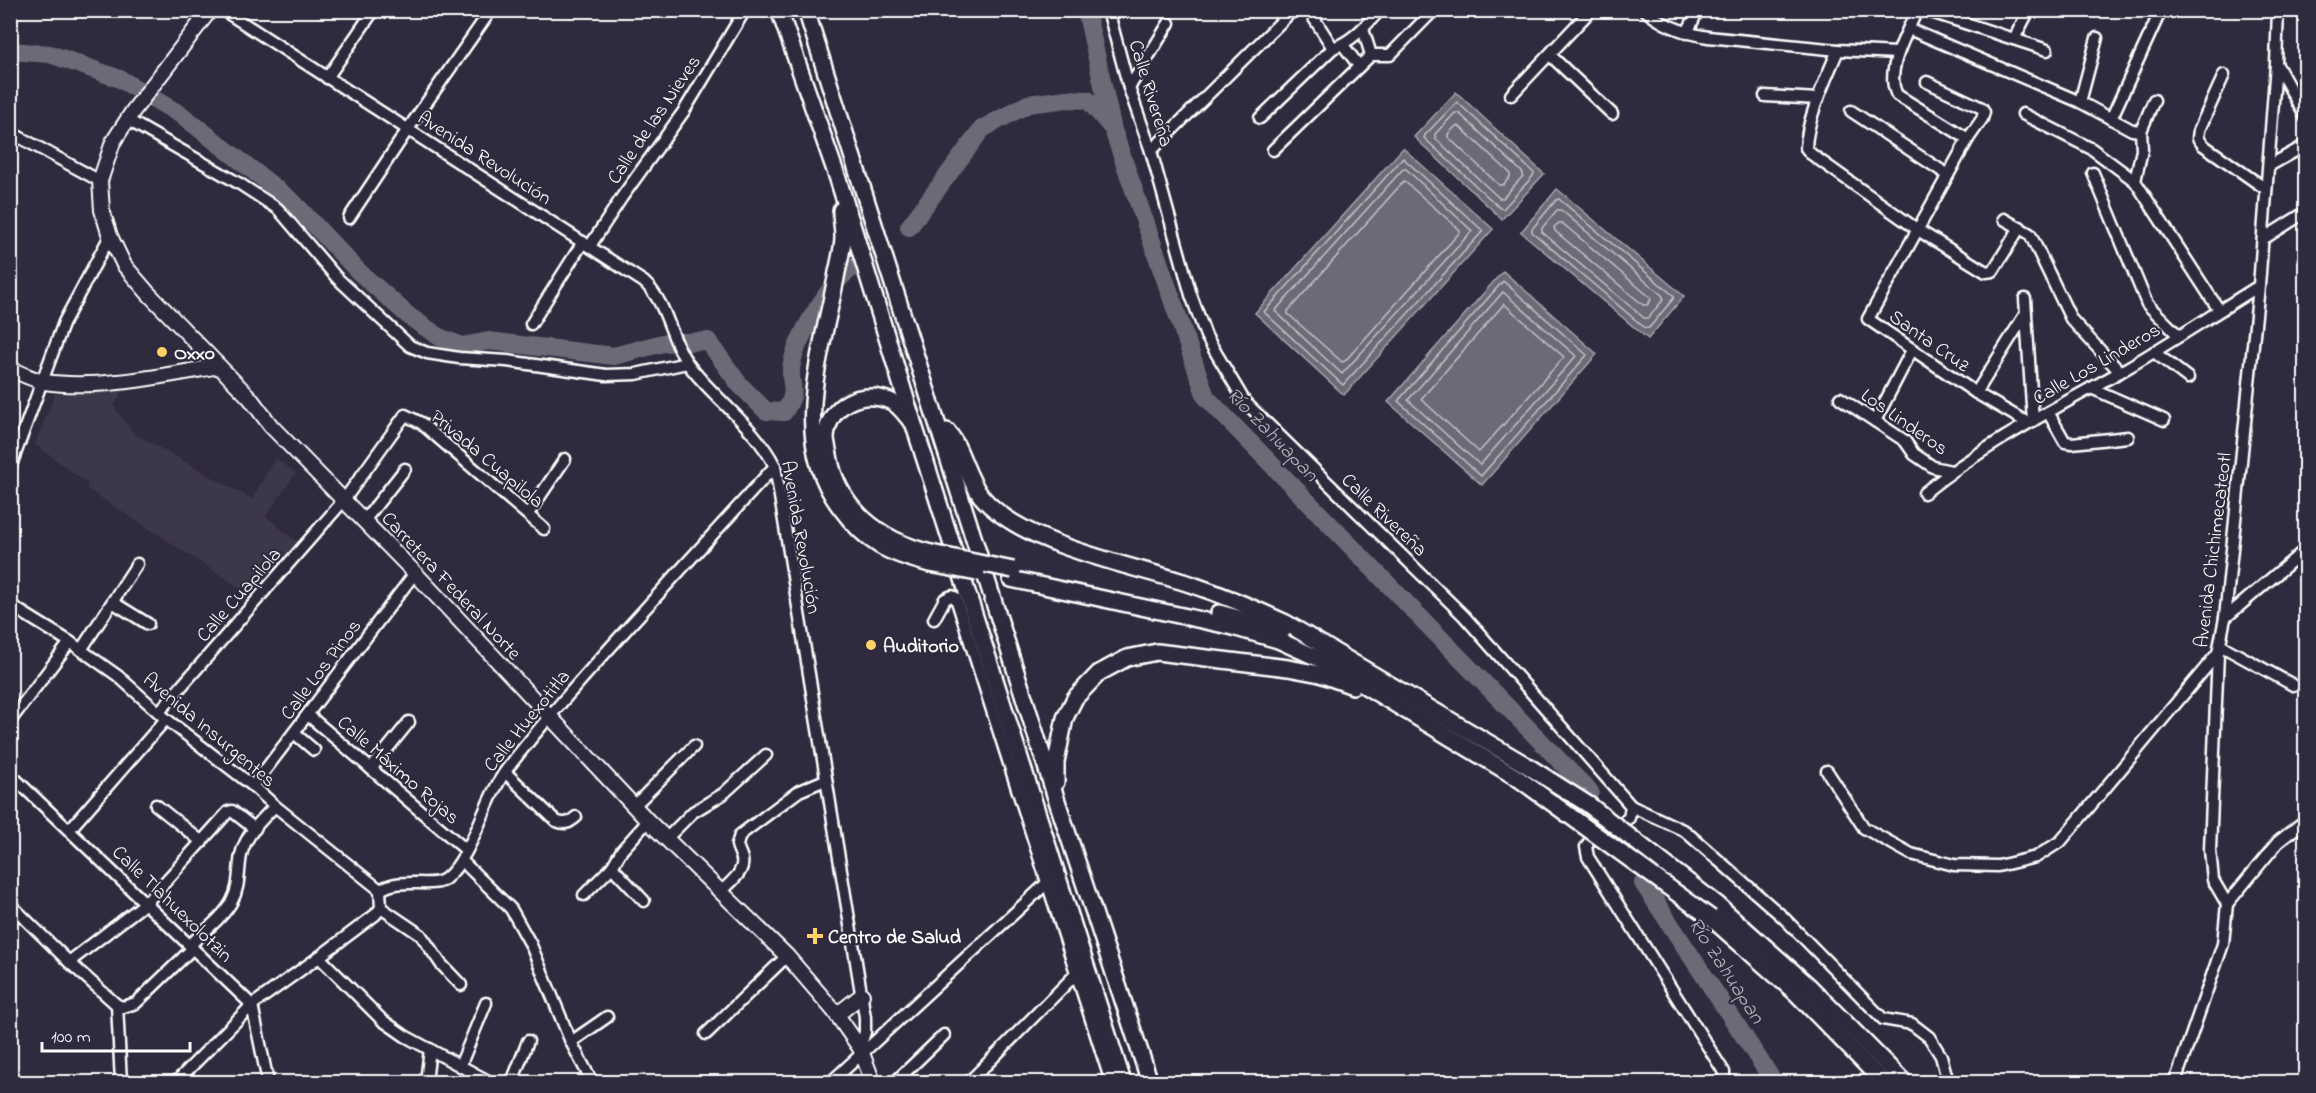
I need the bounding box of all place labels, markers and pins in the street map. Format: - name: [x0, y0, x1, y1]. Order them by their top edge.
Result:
- place label: Oxxo: [174, 340, 215, 369]
- marker: Oxxo: [155, 345, 169, 359]
- place label: Auditorio: [883, 633, 959, 662]
- marker: Auditorio: [864, 638, 878, 652]
- place label: Centro de Salud: [828, 924, 962, 953]
- marker: Centro de Salud: [806, 927, 824, 945]

